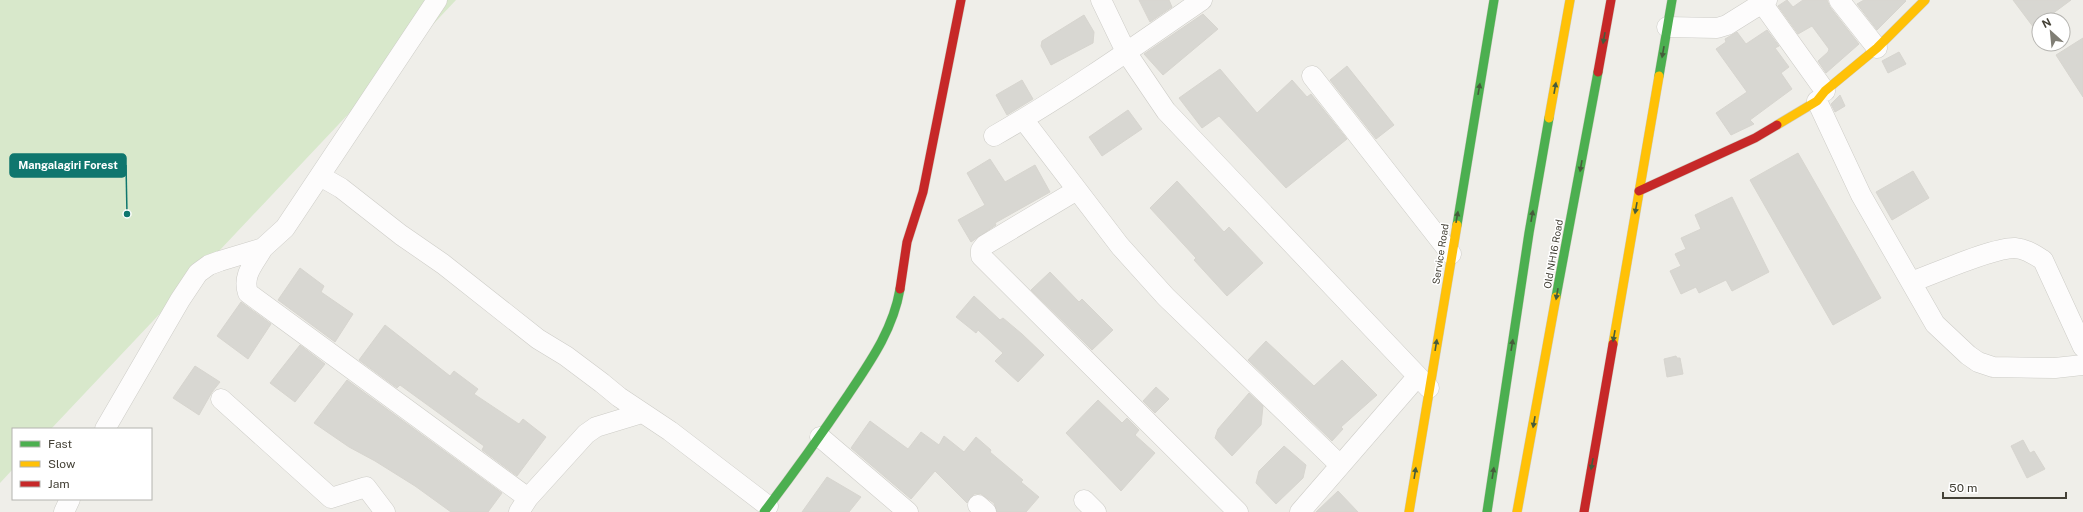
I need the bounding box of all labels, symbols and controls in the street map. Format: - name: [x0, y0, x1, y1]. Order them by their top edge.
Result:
- north arrow: [2031, 12, 2071, 52]
- text: N: [2040, 16, 2053, 30]
- one-way arrow: [1601, 32, 1607, 44]
- one-way arrow: [1660, 46, 1666, 58]
- one-way arrow: [1552, 82, 1558, 95]
- one-way arrow: [1476, 83, 1482, 95]
- callout: Mangalagiri Forest: [10, 154, 126, 177]
- text: Mangalagiri Forest: [18, 159, 118, 171]
- one-way arrow: [1577, 160, 1583, 172]
- one-way arrow: [1633, 202, 1639, 214]
- one-way arrow: [1529, 210, 1535, 223]
- one-way arrow: [1454, 211, 1460, 223]
- street label: Old NH16 Road: [1541, 218, 1565, 290]
- street label: Service Road: [1429, 223, 1451, 285]
- one-way arrow: [1554, 288, 1560, 300]
- one-way arrow: [1611, 330, 1617, 342]
- one-way arrow: [1433, 339, 1439, 351]
- one-way arrow: [1509, 339, 1515, 351]
- one-way arrow: [1531, 416, 1537, 428]
- legend: [12, 428, 152, 500]
- text: Fast: [48, 437, 73, 451]
- text: Slow: [48, 457, 76, 471]
- one-way arrow: [1589, 458, 1595, 470]
- one-way arrow: [1412, 467, 1418, 480]
- one-way arrow: [1490, 467, 1496, 480]
- scale bar: [1943, 474, 2066, 500]
- text: Jam: [48, 477, 70, 491]
- text: 50 m: [1949, 481, 1977, 495]

